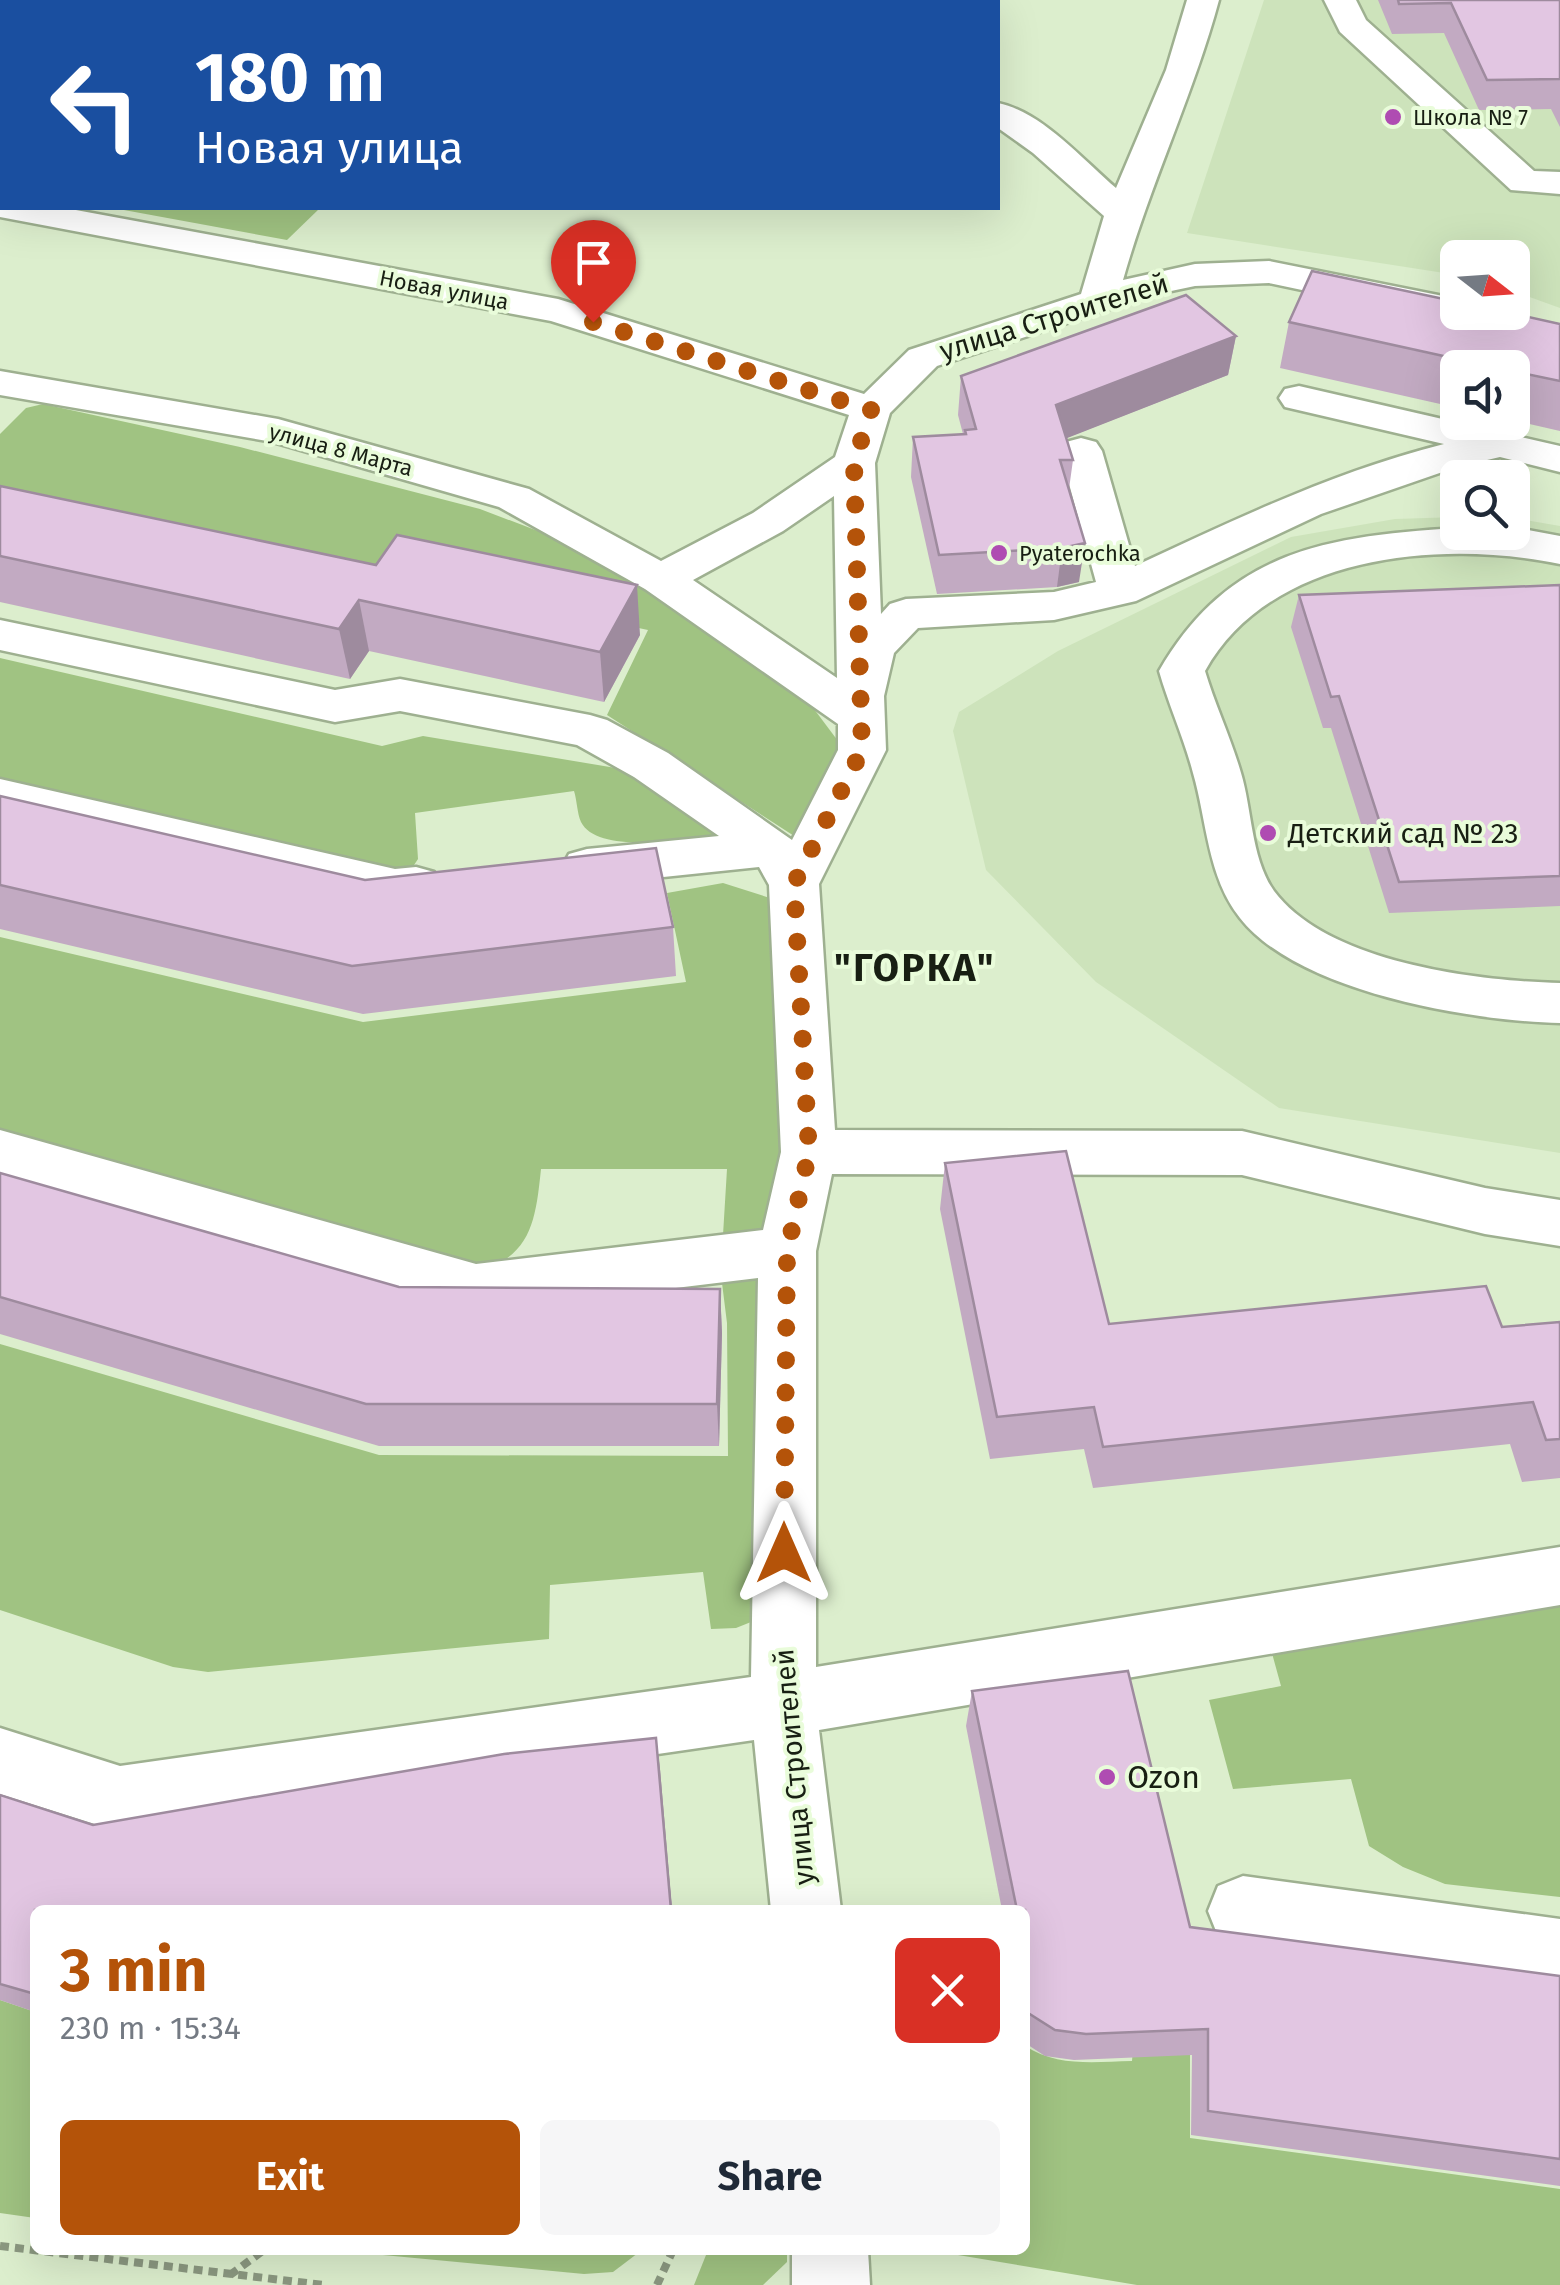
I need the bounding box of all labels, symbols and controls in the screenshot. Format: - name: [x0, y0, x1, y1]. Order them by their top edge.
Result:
- text: 180 m: [195, 36, 385, 120]
- icon: left: [30, 40, 160, 170]
- place label: Школа № 7: [1413, 104, 1528, 131]
- marker: Школа № 7: [1382, 106, 1404, 128]
- text: Новая улица: [195, 121, 463, 175]
- pin: [551, 220, 636, 323]
- icon: arrive: [566, 235, 621, 290]
- north arrow: [1440, 240, 1530, 330]
- map controls: [1440, 240, 1530, 550]
- street label: Новая улица: [377, 264, 511, 316]
- street label: улица Строителей: [936, 267, 1172, 367]
- button: sound: [1440, 350, 1530, 440]
- street label: улица 8 Марта: [266, 418, 416, 482]
- button: search: [1440, 460, 1530, 550]
- place label: Pyaterochka: [1019, 540, 1141, 567]
- marker: Pyaterochka: [988, 542, 1010, 564]
- place label: Детский сад № 23: [1287, 817, 1518, 850]
- marker: Детский сад № 23: [1257, 822, 1279, 844]
- district label: "ГОРКА": [834, 945, 996, 991]
- position arrow: [732, 1501, 836, 1605]
- street label: улица Строителей: [767, 1647, 821, 1887]
- place label: Ozon: [1127, 1758, 1200, 1796]
- marker: Ozon: [1096, 1766, 1118, 1788]
- text: 3 min: [60, 1935, 208, 2007]
- button: close: [895, 1938, 1000, 2043]
- text: 230 m · 15:34: [60, 2009, 241, 2047]
- button: Exit: [60, 2120, 520, 2235]
- button: Share: [540, 2120, 1000, 2235]

